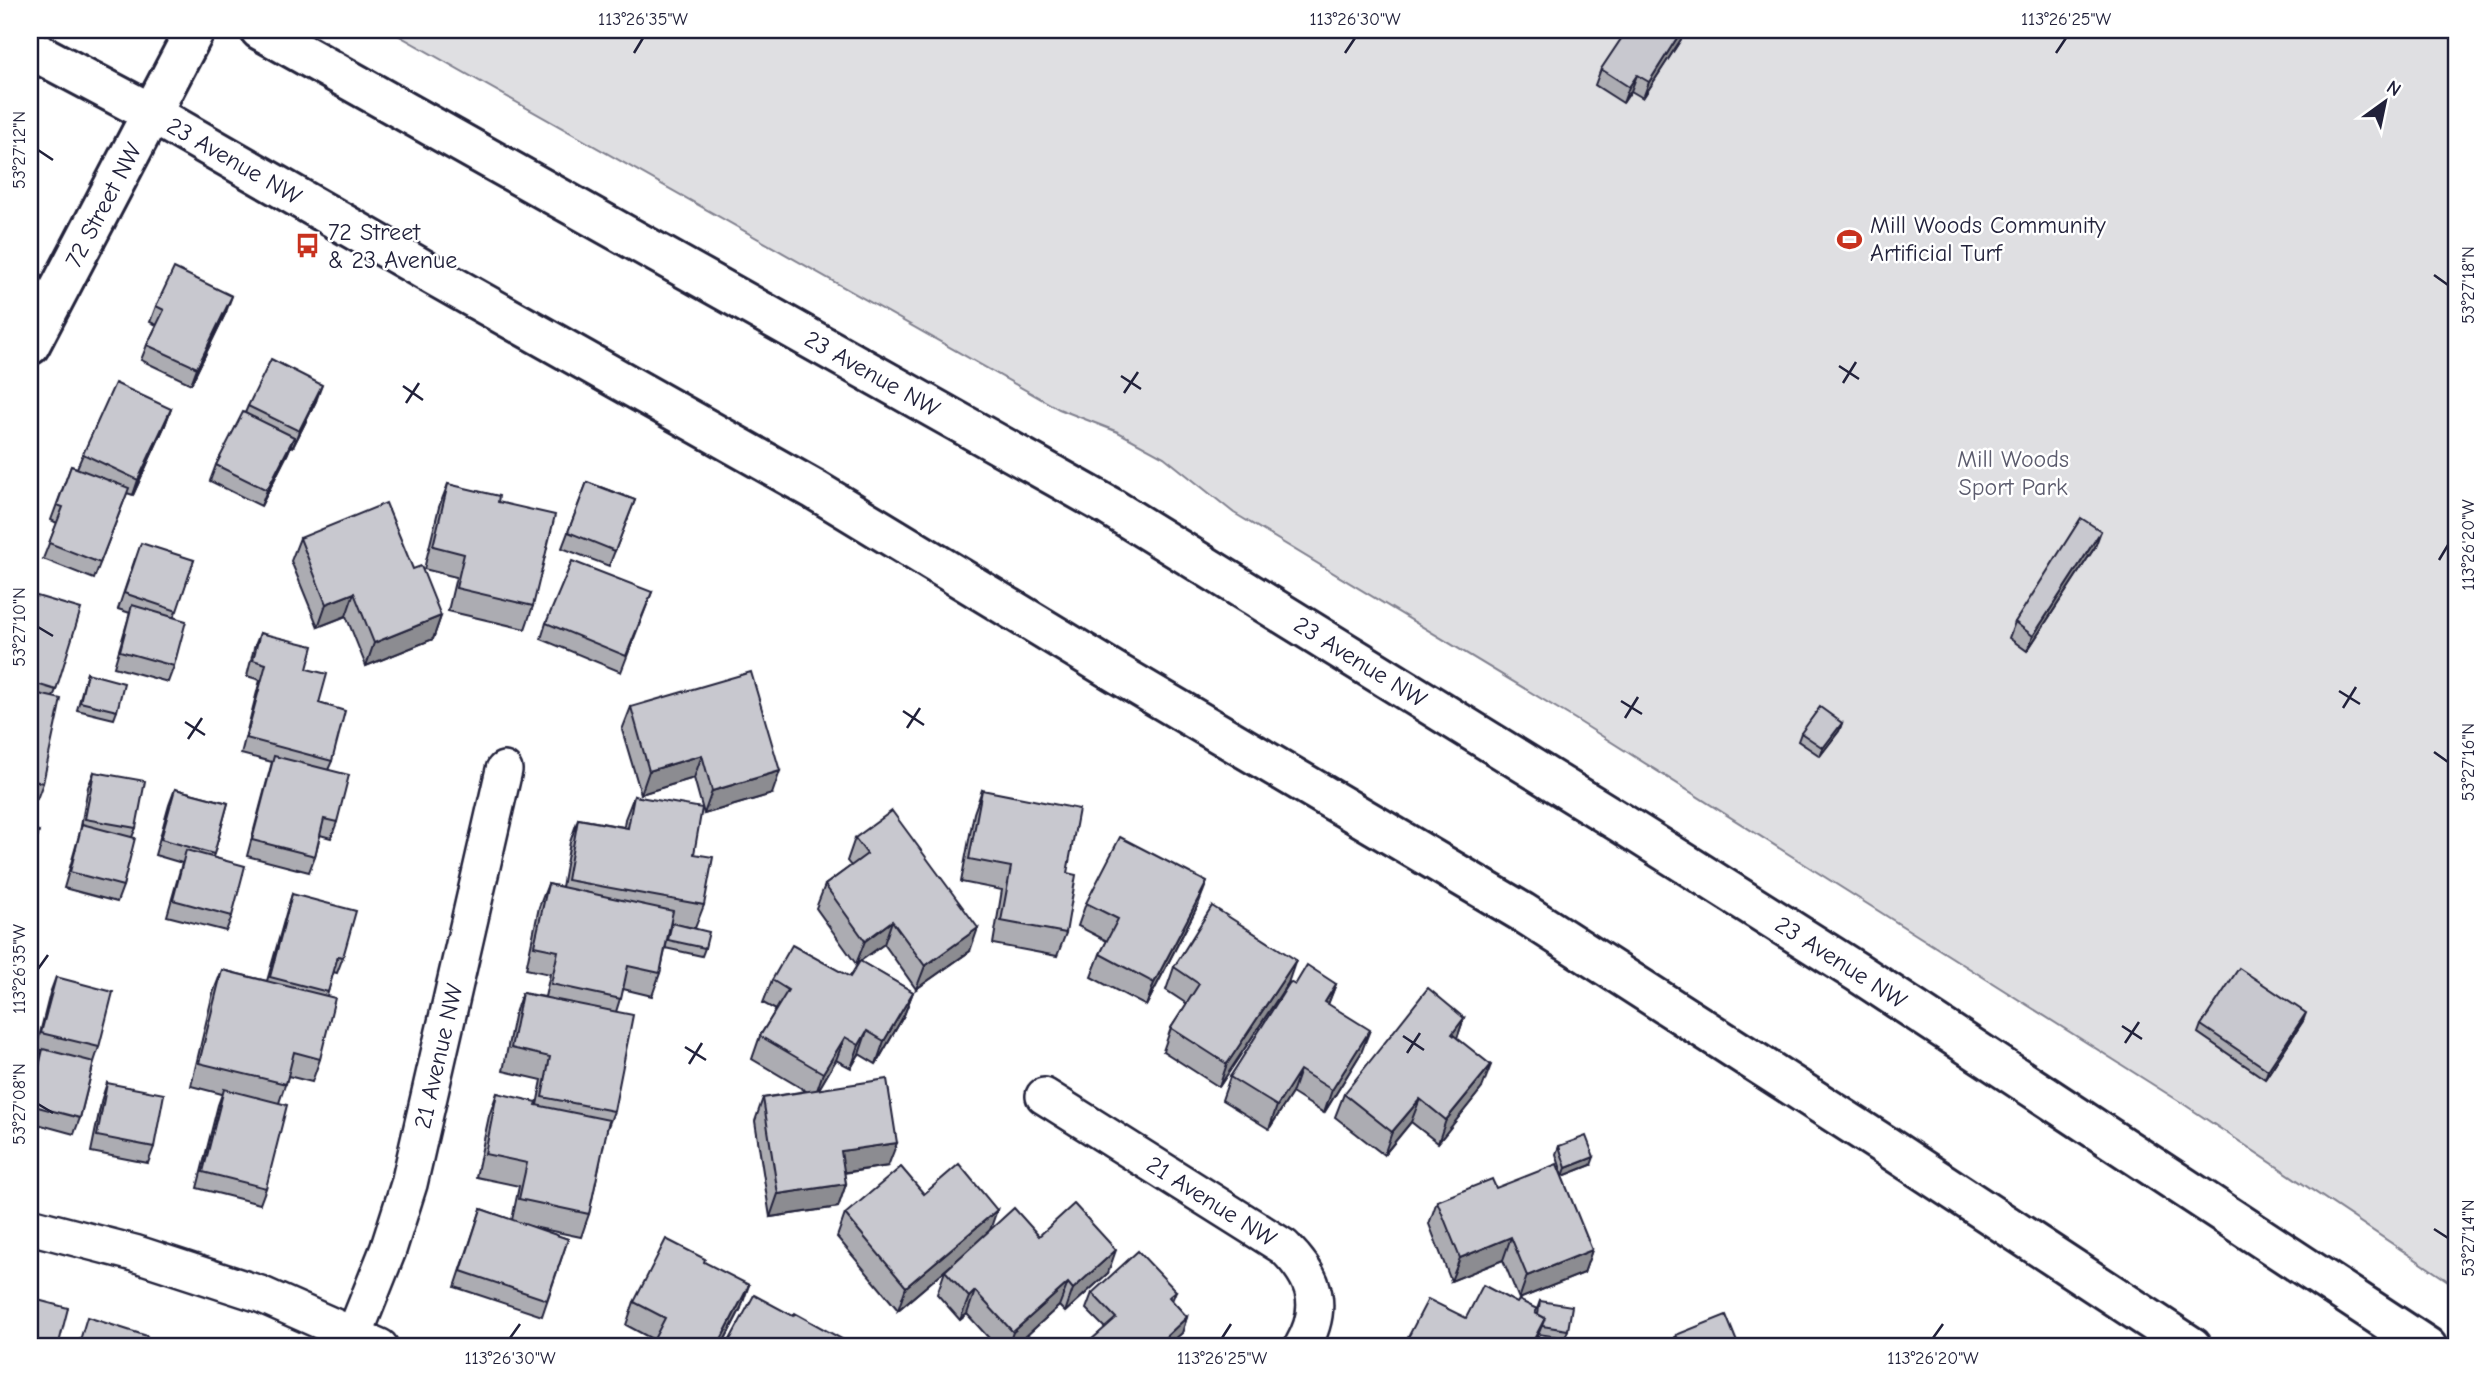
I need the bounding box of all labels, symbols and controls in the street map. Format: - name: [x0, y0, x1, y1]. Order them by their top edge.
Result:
- text: 113°26'35"W: [598, 9, 688, 30]
- text: 113°26'30"W: [1309, 9, 1401, 30]
- text: 113°26'25"W: [2021, 9, 2112, 30]
- north arrow: [2350, 66, 2420, 136]
- text: N: [2383, 76, 2405, 101]
- text: 53°27'12"N: [9, 111, 30, 189]
- street label: 23 Avenue NW: [162, 111, 307, 211]
- street label: 72 Street NW: [59, 138, 148, 272]
- place label: Mill Woods Community Artificial Turf: [1870, 211, 2106, 267]
- place label: 72 Street & 23 Avenue: [328, 218, 457, 274]
- sports icon: Mill Woods Community Artificial Turf: [1836, 225, 1864, 253]
- bus stop icon: 72 Street & 23 Avenue: [294, 232, 322, 260]
- text: 53°27'18"N: [2458, 246, 2479, 324]
- street label: 23 Avenue NW: [800, 325, 945, 423]
- park label: Mill Woods Sport Park: [1957, 445, 2069, 501]
- text: 113°26'20"W: [2458, 499, 2479, 591]
- text: 53°27'10"N: [9, 587, 30, 667]
- street label: 23 Avenue NW: [1289, 610, 1432, 713]
- text: 53°27'16"N: [2458, 723, 2479, 801]
- street label: 23 Avenue NW: [1770, 910, 1912, 1015]
- text: 113°26'35"W: [9, 924, 30, 1014]
- street label: 21 Avenue NW: [408, 981, 469, 1131]
- text: 53°27'08"N: [9, 1063, 30, 1145]
- street label: 21 Avenue NW: [1142, 1150, 1282, 1253]
- text: 53°27'14"N: [2458, 1199, 2479, 1277]
- text: 113°26'30"W: [464, 1348, 556, 1369]
- text: 113°26'25"W: [1177, 1348, 1268, 1369]
- text: 113°26'20"W: [1887, 1348, 1979, 1369]

